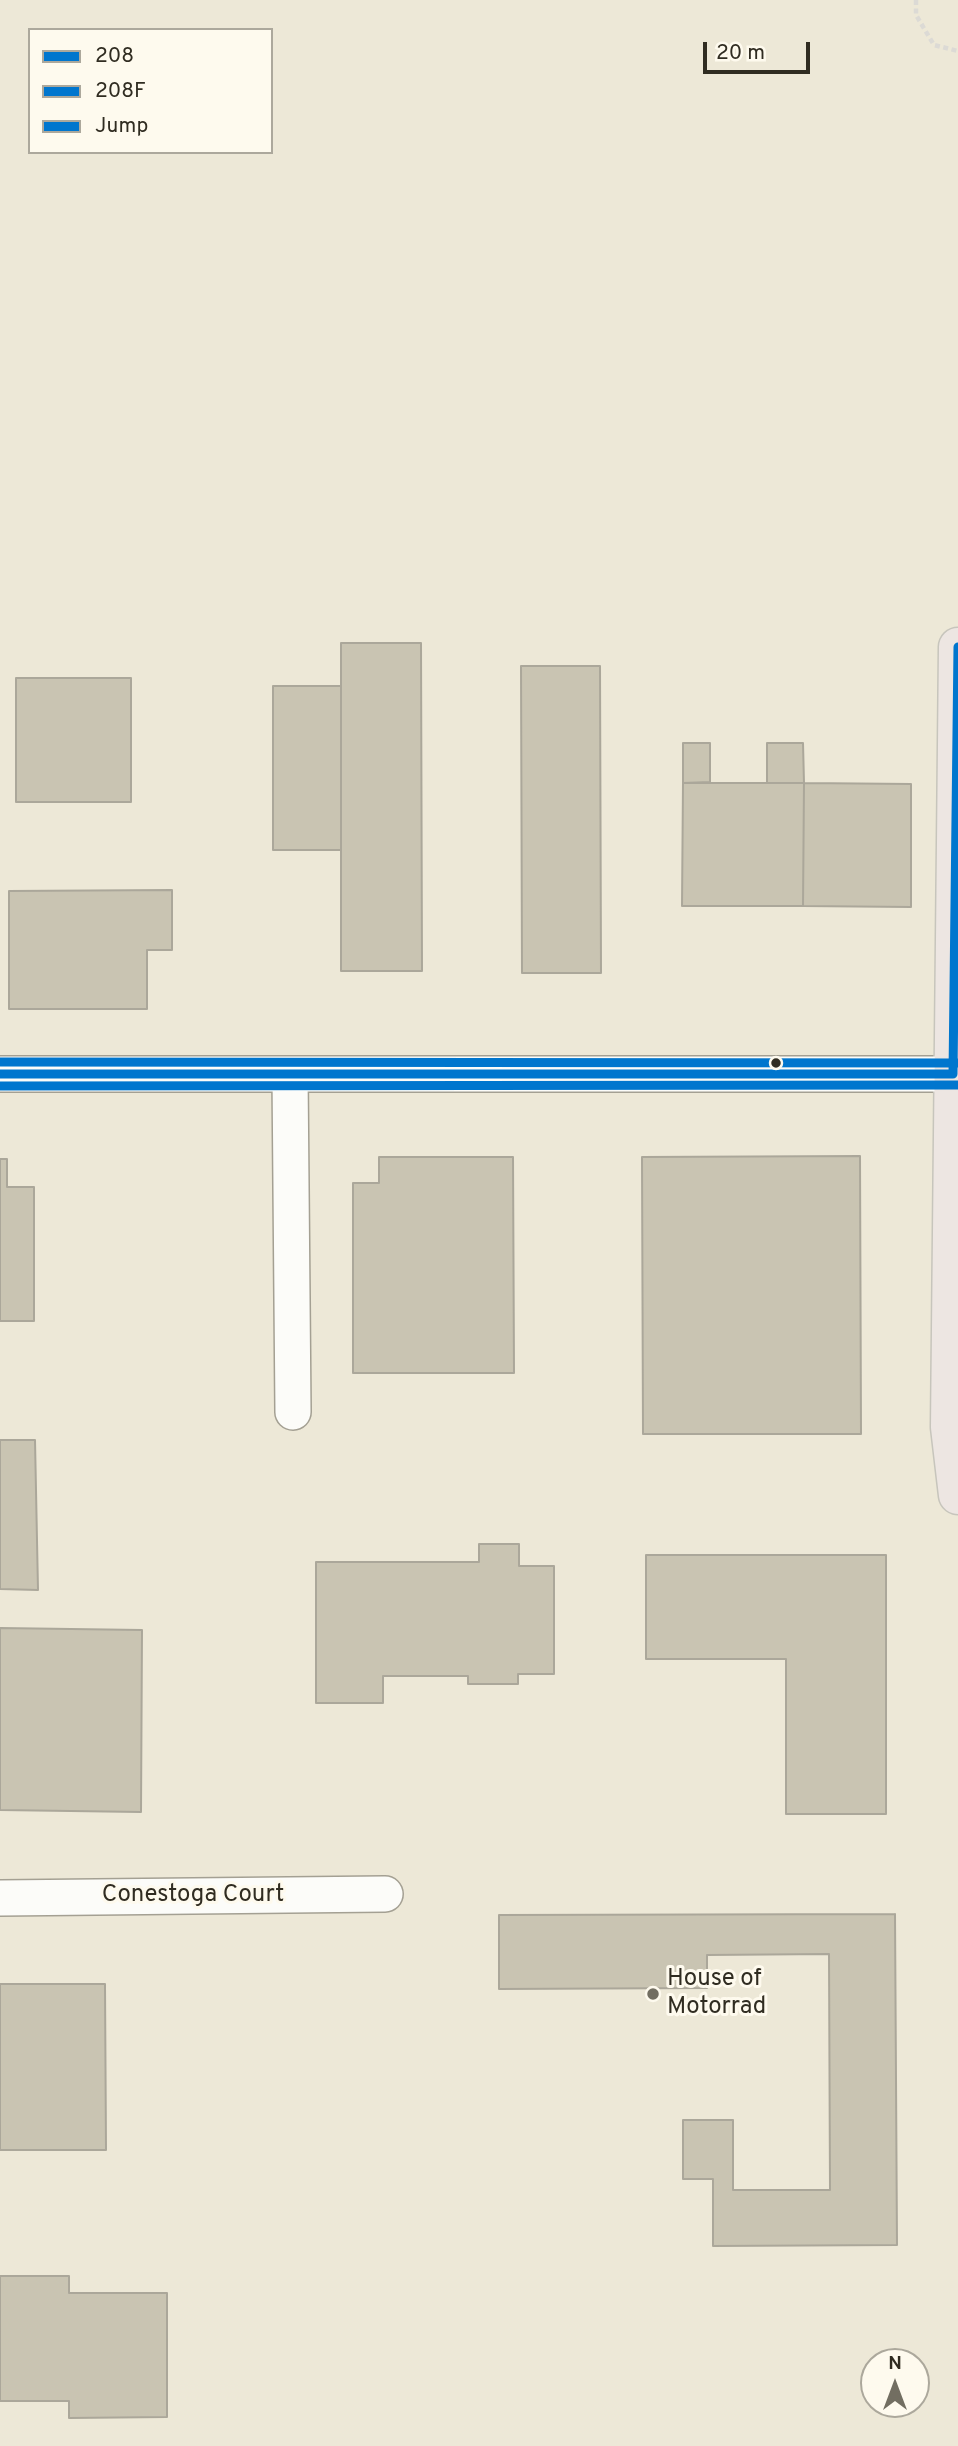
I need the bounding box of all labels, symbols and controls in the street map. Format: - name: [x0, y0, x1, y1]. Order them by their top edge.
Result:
- legend: [28, 28, 273, 154]
- scale bar: [706, 28, 813, 72]
- text: 20 m: [716, 40, 765, 67]
- text: 208: [95, 43, 134, 70]
- text: 208F: [95, 78, 146, 105]
- text: Jump: [95, 113, 148, 140]
- unlabelled marker: [769, 1056, 783, 1070]
- street label: Conestoga Court: [102, 1882, 284, 1910]
- place label: House of Motorrad: [667, 1966, 766, 2022]
- marker: House of Motorrad: [645, 1986, 661, 2002]
- north arrow: [860, 2348, 930, 2418]
- text: N: [888, 2352, 902, 2376]

